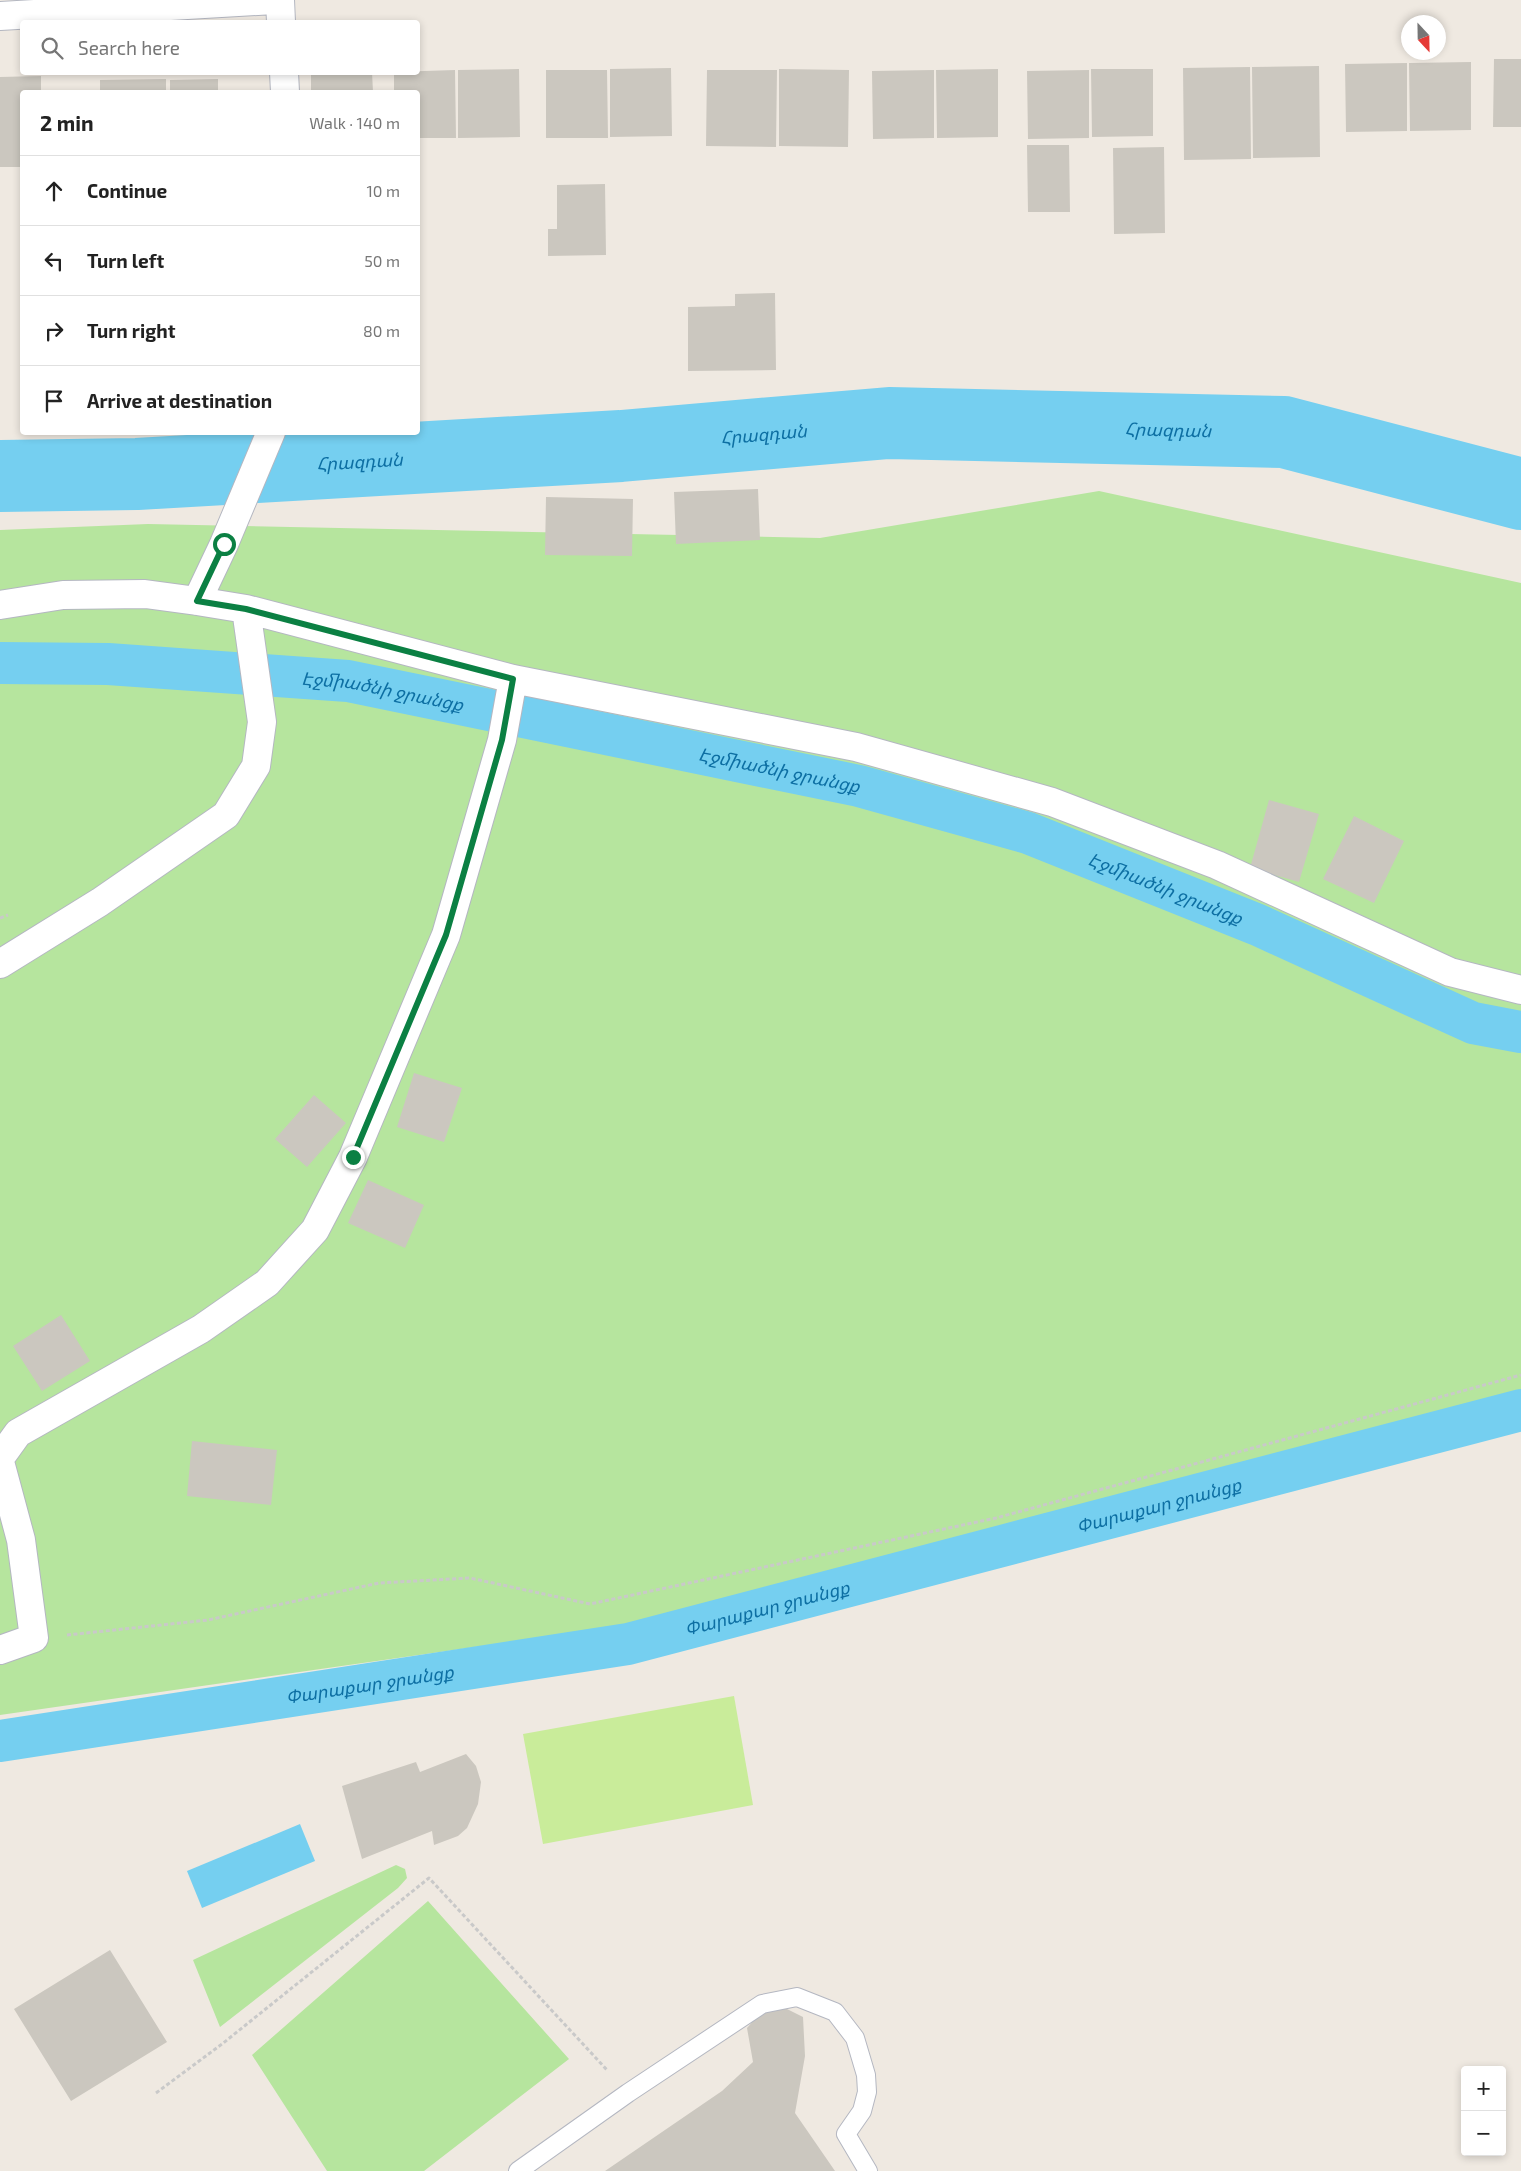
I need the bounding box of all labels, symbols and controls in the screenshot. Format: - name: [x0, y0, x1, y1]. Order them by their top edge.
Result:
- north arrow: [1401, 15, 1446, 60]
- search box: [20, 20, 420, 75]
- icon: search: [38, 34, 66, 62]
- text: Search here: [78, 36, 180, 59]
- text: 2 min: [40, 110, 94, 135]
- text: Walk · 140 m: [309, 113, 400, 132]
- icon: ahead: [40, 177, 68, 205]
- text: Continue: [87, 179, 167, 202]
- text: 10 m: [366, 181, 400, 200]
- icon: left: [40, 247, 68, 275]
- text: Turn left: [87, 249, 164, 272]
- text: 50 m: [364, 251, 400, 270]
- icon: right: [40, 317, 68, 345]
- text: Turn right: [87, 319, 175, 342]
- text: 80 m: [363, 321, 400, 340]
- icon: arrive: [40, 387, 68, 415]
- text: Arrive at destination: [87, 389, 272, 412]
- water label: Հրազդան: [1125, 417, 1213, 442]
- water label: Հրազդան: [720, 419, 809, 449]
- water label: Հրազդան: [316, 448, 404, 475]
- route start: [213, 533, 236, 556]
- water label: Էջմիածնի ջրանցք: [301, 667, 467, 717]
- water label: Էջմիածնի ջրանցք: [697, 742, 863, 798]
- water label: Էջմիածնի ջրանցք: [1085, 847, 1247, 930]
- route end: [342, 1146, 365, 1169]
- water label: Փարաքար ջրանցք: [1074, 1473, 1245, 1537]
- water label: Փարաքար ջրանցք: [682, 1575, 853, 1640]
- water label: Փարաքար ջրանցք: [284, 1660, 456, 1708]
- map controls: [1461, 2066, 1506, 2156]
- button: +: [1461, 2066, 1506, 2111]
- button: −: [1461, 2111, 1506, 2156]

